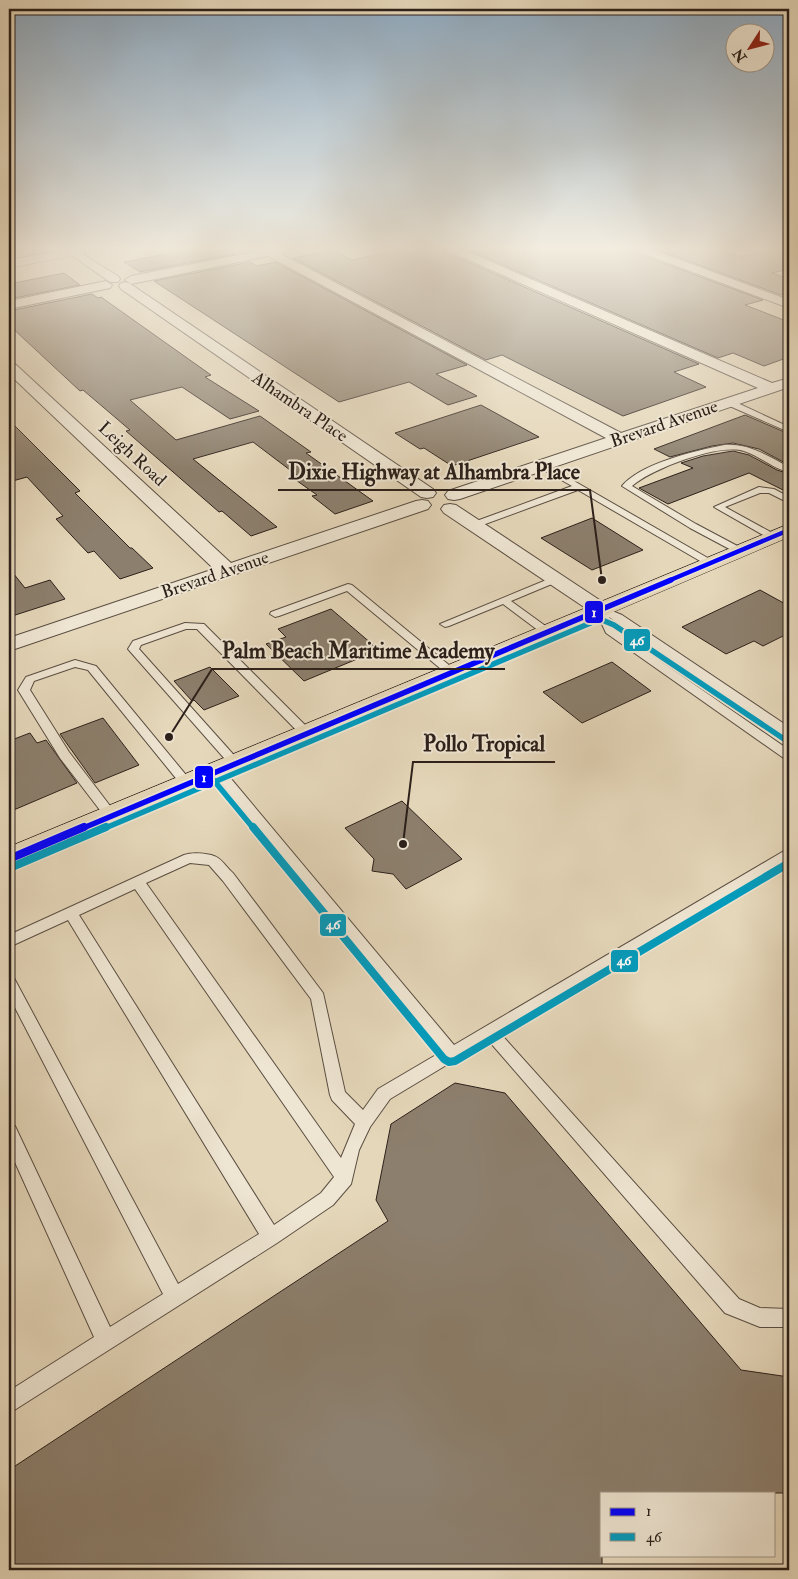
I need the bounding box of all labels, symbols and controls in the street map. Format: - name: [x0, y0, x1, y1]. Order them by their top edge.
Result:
- north arrow: [726, 22, 776, 72]
- text: N: [729, 45, 751, 66]
- street label: Alhambra Place: [247, 366, 353, 448]
- street label: Brevard Avenue: [607, 395, 721, 453]
- street label: Leigh Road: [93, 417, 171, 492]
- callout: Dixie Highway at Alhambra Place: [278, 453, 590, 490]
- text: Dixie Highway at Alhambra Place: [288, 458, 581, 487]
- street label: Brevard Avenue: [158, 546, 272, 604]
- line badge: 1: [584, 600, 604, 624]
- text: 1: [592, 604, 597, 621]
- line badge: 46: [623, 628, 651, 652]
- callout: Palm Beach Maritime Academy: [212, 632, 505, 669]
- text: 46: [629, 632, 645, 649]
- text: Palm Beach Maritime Academy: [222, 637, 496, 666]
- callout: Pollo Tropical: [413, 725, 555, 762]
- text: Pollo Tropical: [423, 730, 545, 759]
- line badge: 1: [194, 765, 214, 789]
- text: 1: [202, 769, 207, 786]
- line badge: 46: [319, 913, 347, 937]
- text: 46: [325, 916, 341, 933]
- line badge: 46: [610, 949, 639, 973]
- text: 46: [616, 952, 632, 969]
- legend: [600, 1492, 776, 1556]
- text: 1: [646, 1502, 651, 1521]
- text: 46: [646, 1528, 663, 1547]

